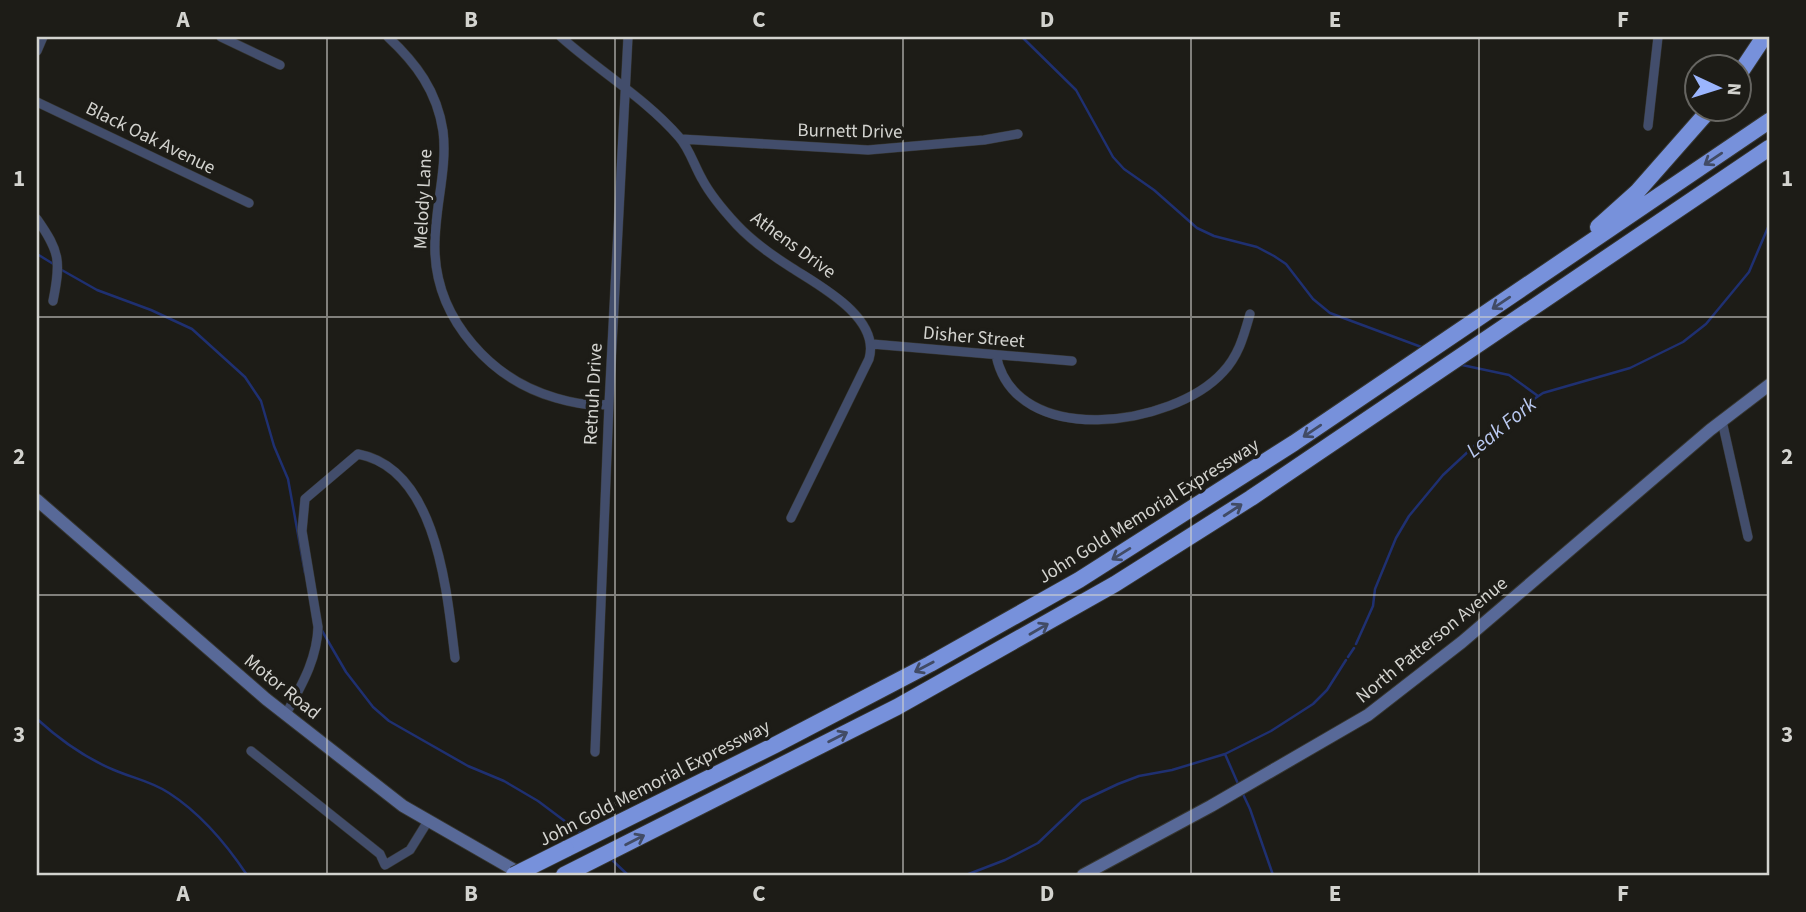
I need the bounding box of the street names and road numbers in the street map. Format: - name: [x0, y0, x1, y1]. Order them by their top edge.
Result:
- street label: Black Oak Avenue: [81, 95, 220, 181]
- street label: Burnett Drive: [797, 117, 903, 146]
- street label: Melody Lane: [407, 148, 440, 250]
- street label: Athens Drive: [745, 205, 841, 285]
- street label: Disher Street: [922, 320, 1026, 355]
- street label: Retnuh Drive: [577, 342, 610, 446]
- street label: John Gold Memorial Expressway: [1033, 432, 1265, 591]
- street label: North Patterson Avenue: [1350, 570, 1514, 710]
- street label: Motor Road: [238, 648, 326, 726]
- street label: John Gold Memorial Expressway: [534, 713, 775, 853]

